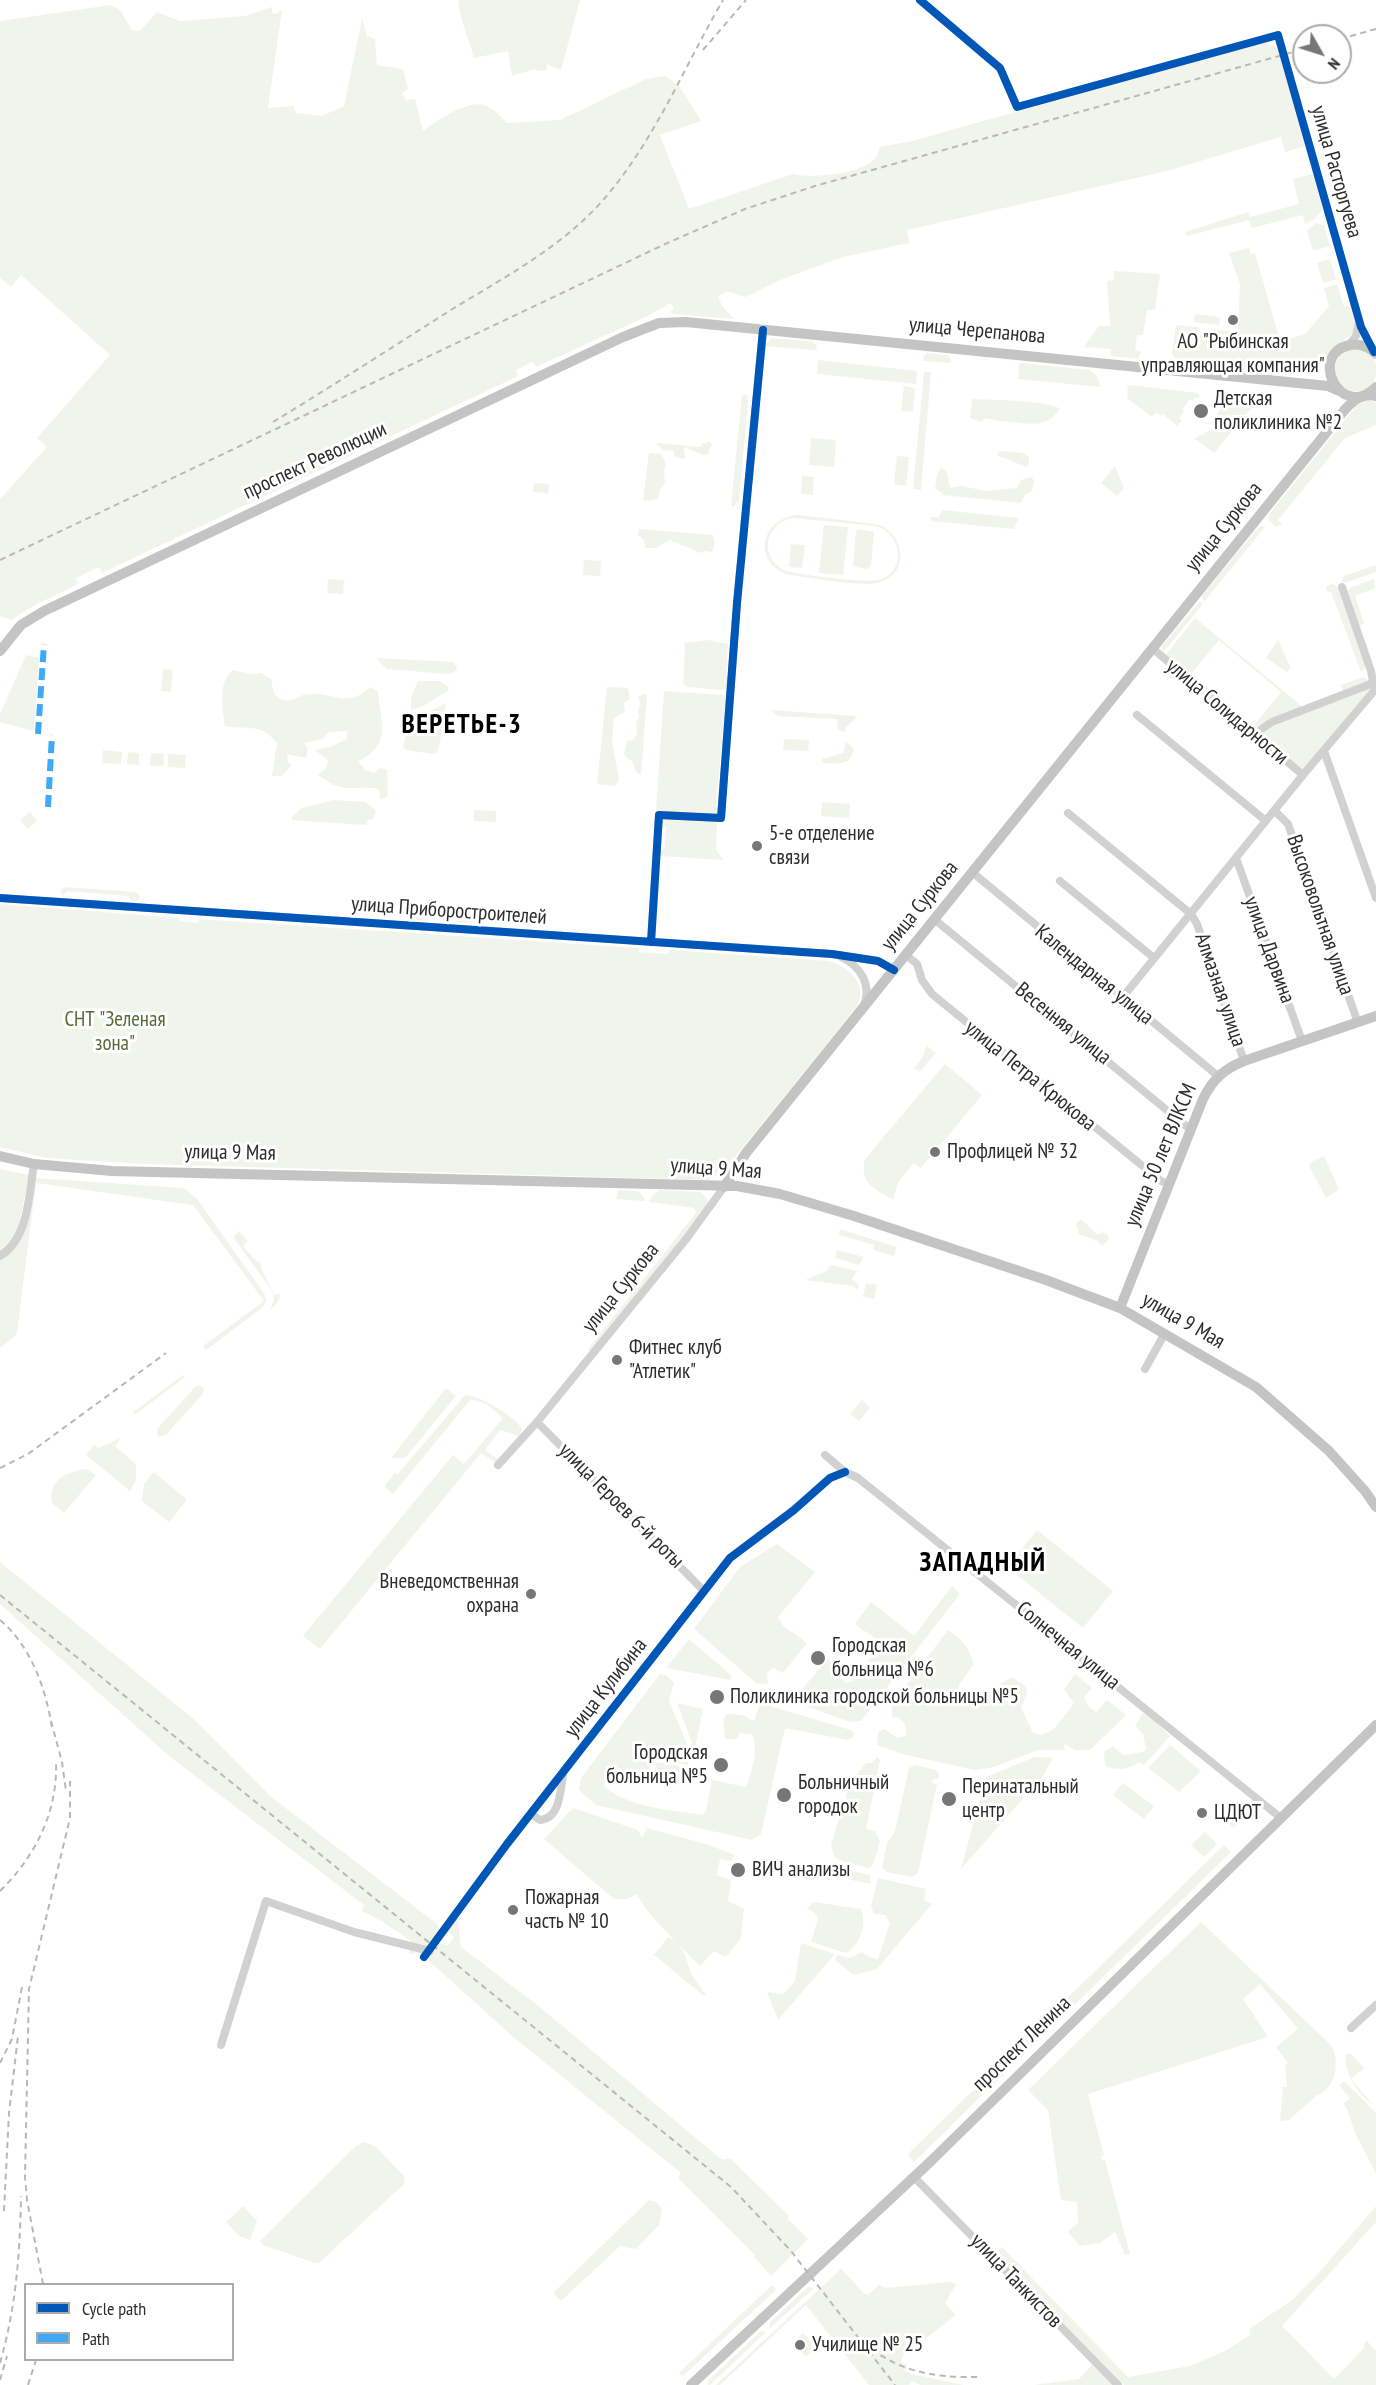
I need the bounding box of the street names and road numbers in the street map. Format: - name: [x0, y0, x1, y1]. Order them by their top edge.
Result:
- street label: улица Расторгуева: [1305, 103, 1367, 241]
- street label: улица Черепанова: [908, 312, 1046, 350]
- street label: проспект Революции: [239, 417, 391, 505]
- street label: улица Суркова: [1180, 477, 1268, 577]
- street label: улица Солидарности: [1161, 654, 1293, 770]
- street label: Высоковольтная улица: [1281, 832, 1359, 998]
- street label: улица Суркова: [876, 856, 964, 956]
- street label: улица Приборостроителей: [350, 892, 548, 930]
- street label: улица Дарвина: [1238, 893, 1300, 1007]
- street label: Календарная улица: [1030, 920, 1158, 1030]
- street label: Алмазная улица: [1189, 930, 1251, 1050]
- street label: Весенняя улица: [1010, 978, 1116, 1070]
- street label: улица Петра Крюкова: [959, 1015, 1101, 1137]
- street label: улица 50 лет ВЛКСМ: [1120, 1080, 1202, 1230]
- street label: улица 9 Мая: [184, 1140, 276, 1166]
- street label: улица 9 Мая: [670, 1153, 762, 1185]
- street label: улица Суркова: [577, 1238, 665, 1338]
- street label: улица 9 Мая: [1137, 1287, 1229, 1355]
- street label: улица Героев 6-й роты: [553, 1438, 689, 1574]
- street label: Солнечная улица: [1011, 1597, 1125, 1695]
- street label: улица Кулибина: [559, 1633, 653, 1743]
- street label: проспект Ленина: [968, 1991, 1076, 2097]
- street label: улица Танкистов: [965, 2229, 1067, 2333]

